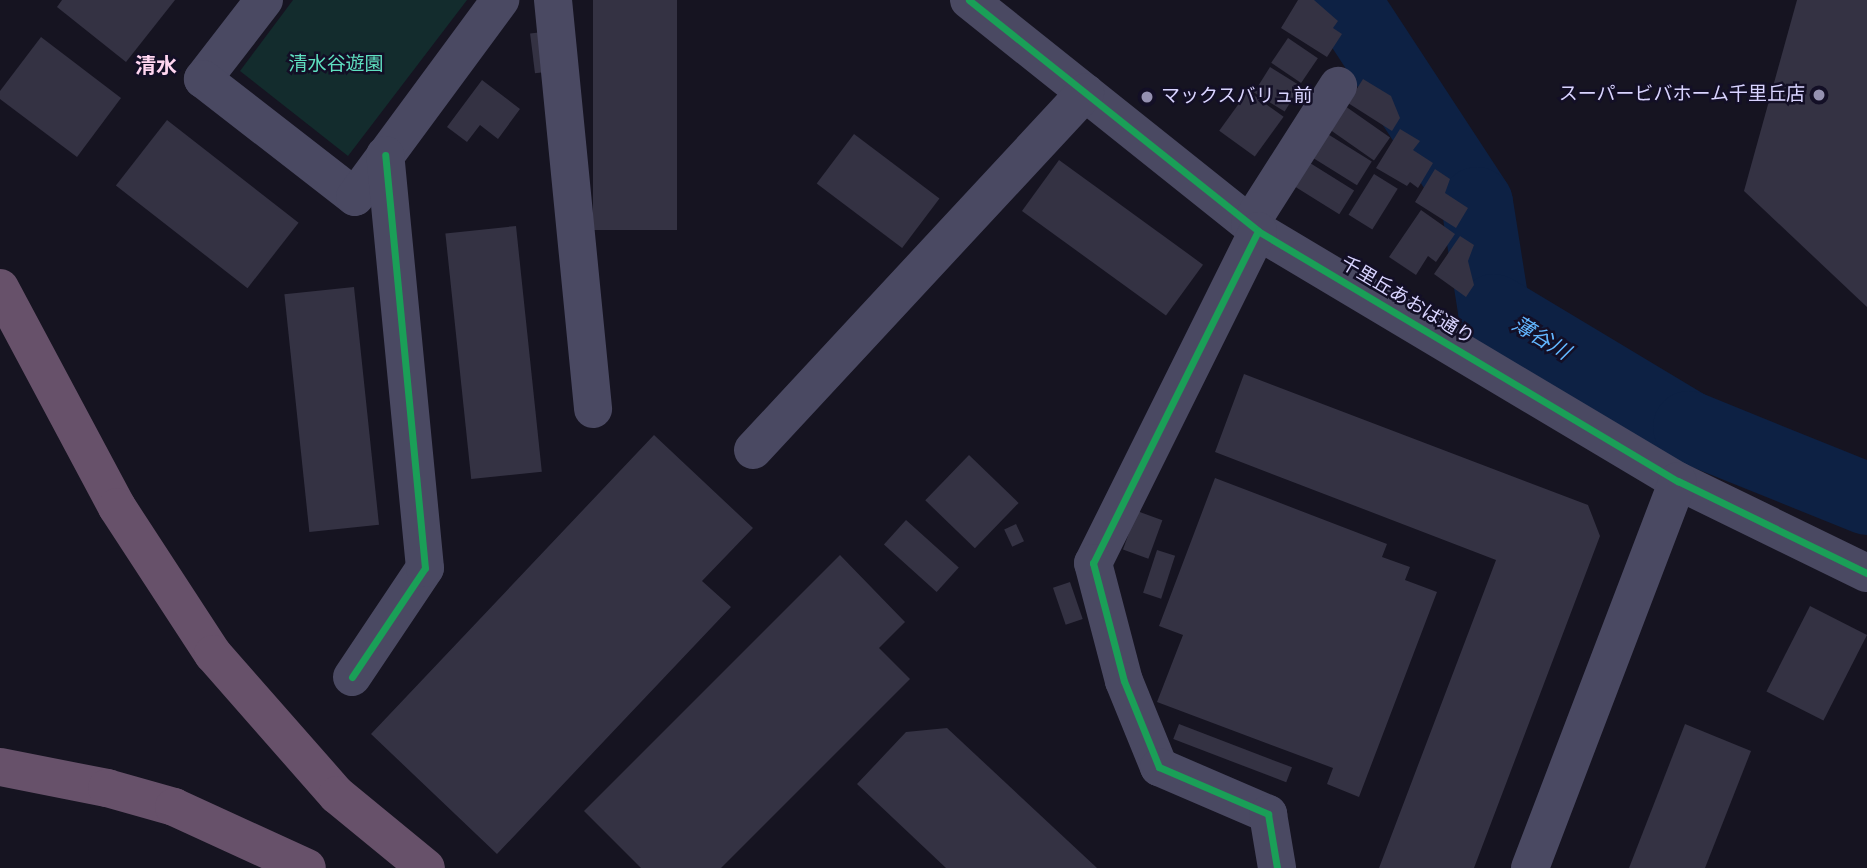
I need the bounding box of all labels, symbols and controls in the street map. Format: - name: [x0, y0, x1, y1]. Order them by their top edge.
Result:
- district label: 清水: [135, 53, 177, 79]
- park label: 清水谷遊園: [289, 54, 383, 76]
- place label: スーパービバホーム千里丘店: [1558, 84, 1805, 106]
- place label: マックスバリュ前: [1161, 86, 1313, 108]
- marker: スーパービバホーム千里丘店: [1811, 87, 1827, 103]
- marker: マックスバリュ前: [1139, 89, 1155, 105]
- street label: 千里丘あおば通り: [1336, 252, 1478, 350]
- water label: 薄谷川: [1508, 311, 1574, 365]

